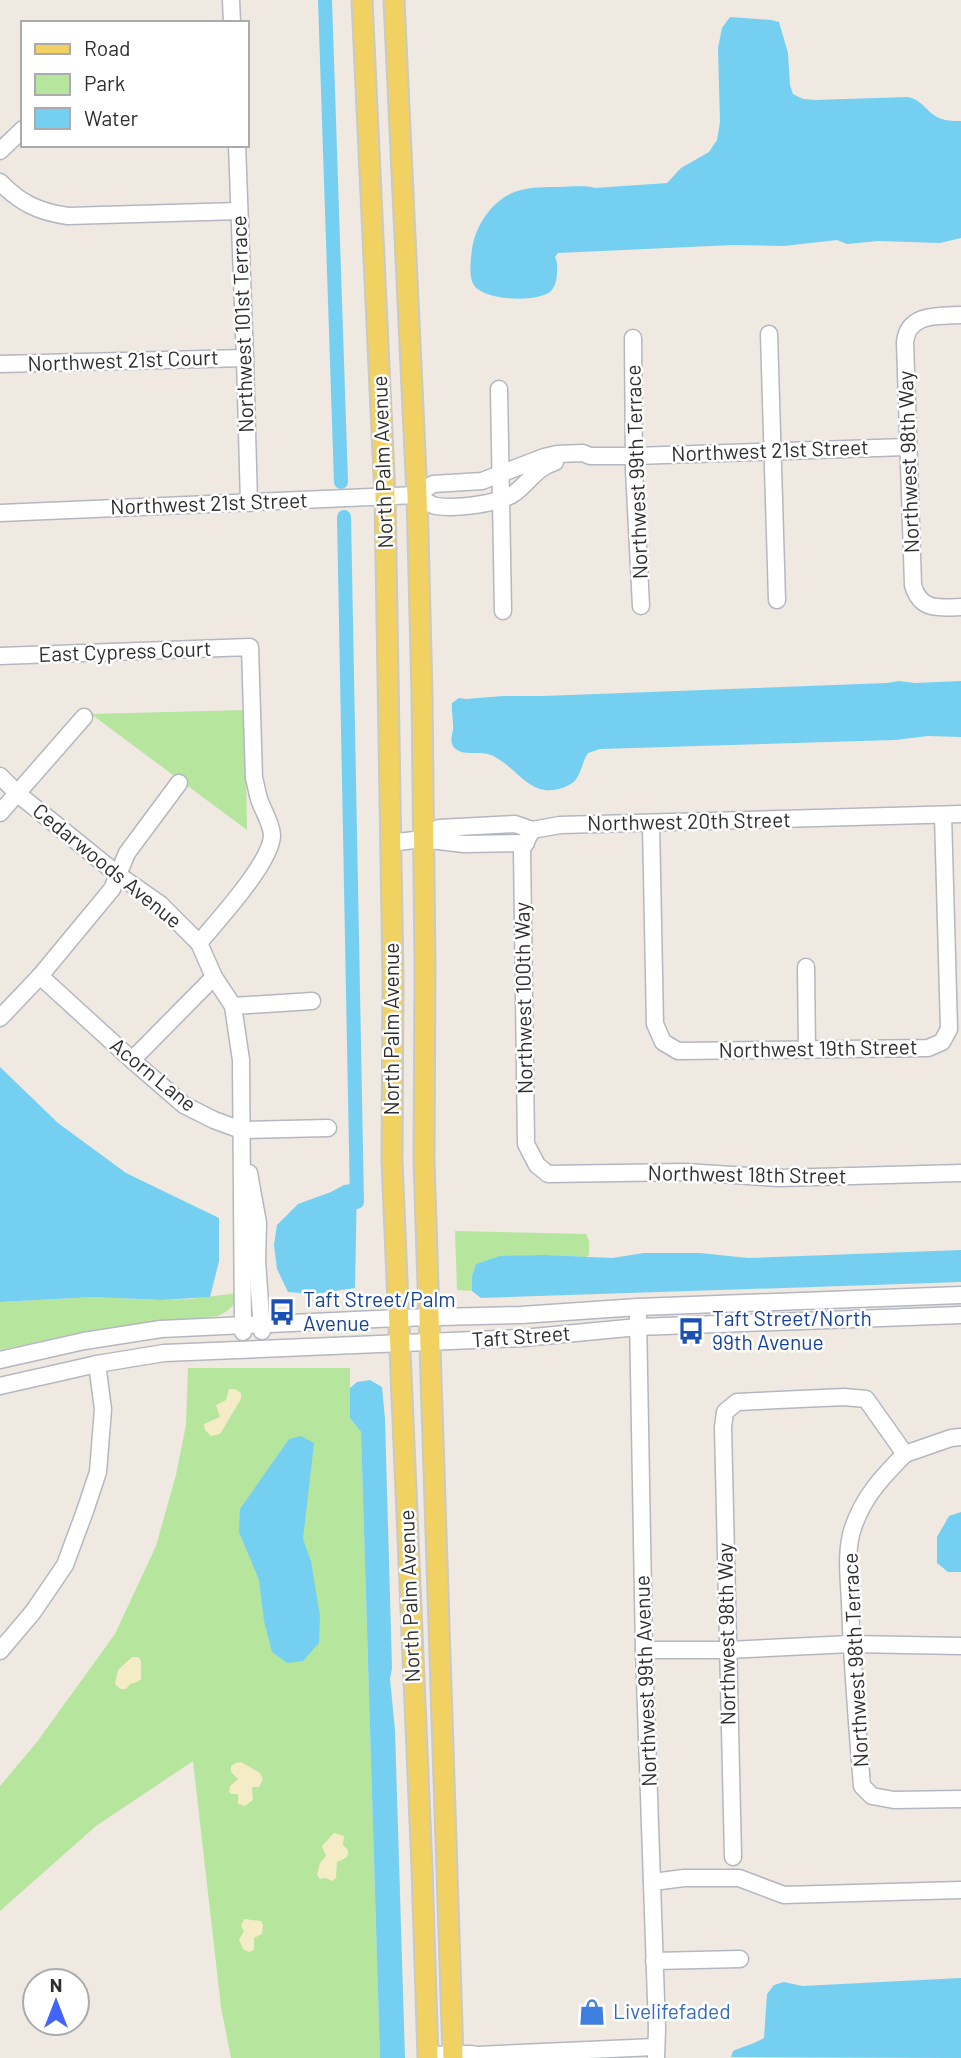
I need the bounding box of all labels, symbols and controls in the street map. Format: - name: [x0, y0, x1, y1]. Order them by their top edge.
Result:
- legend: [21, 21, 248, 147]
- text: Road: [84, 35, 130, 60]
- text: Park: [84, 70, 125, 95]
- text: Water: [84, 105, 139, 130]
- street label: Northwest 101st Terrace: [225, 215, 258, 433]
- street label: Northwest 21st Court: [27, 344, 219, 375]
- street label: Northwest 99th Terrace: [619, 364, 652, 580]
- street label: Northwest 98th Way: [892, 370, 923, 554]
- street label: North Palm Avenue: [366, 375, 397, 549]
- street label: Northwest 21st Street: [671, 434, 869, 465]
- street label: Northwest 21st Street: [110, 487, 308, 518]
- street label: East Cypress Court: [38, 635, 212, 666]
- street label: Cedarwoods Avenue: [28, 797, 188, 933]
- street label: Northwest 20th Street: [587, 806, 791, 835]
- street label: Northwest 100th Way: [508, 901, 537, 1094]
- street label: North Palm Avenue: [378, 943, 403, 1115]
- street label: Acorn Lane: [106, 1032, 202, 1116]
- street label: Northwest 19th Street: [718, 1033, 918, 1062]
- street label: Northwest 18th Street: [647, 1159, 847, 1188]
- place label: Taft Street/Palm Avenue: [303, 1286, 456, 1335]
- bus stop icon: Taft Street/Palm Avenue: [267, 1297, 297, 1327]
- place label: Taft Street/North 99th Avenue: [712, 1305, 872, 1354]
- bus stop icon: Taft Street/North 99th Avenue: [676, 1316, 706, 1346]
- street label: Taft Street: [471, 1320, 571, 1351]
- street label: North Palm Avenue: [393, 1509, 424, 1683]
- street label: Northwest 98th Way: [711, 1542, 740, 1726]
- street label: Northwest 98th Terrace: [836, 1552, 873, 1768]
- street label: Northwest 99th Avenue: [628, 1575, 661, 1787]
- north arrow: [21, 1967, 91, 2037]
- text: N: [50, 1973, 62, 1996]
- shop icon: Livelifefaded: [577, 1997, 607, 2027]
- place label: Livelifefaded: [613, 1998, 731, 2023]

